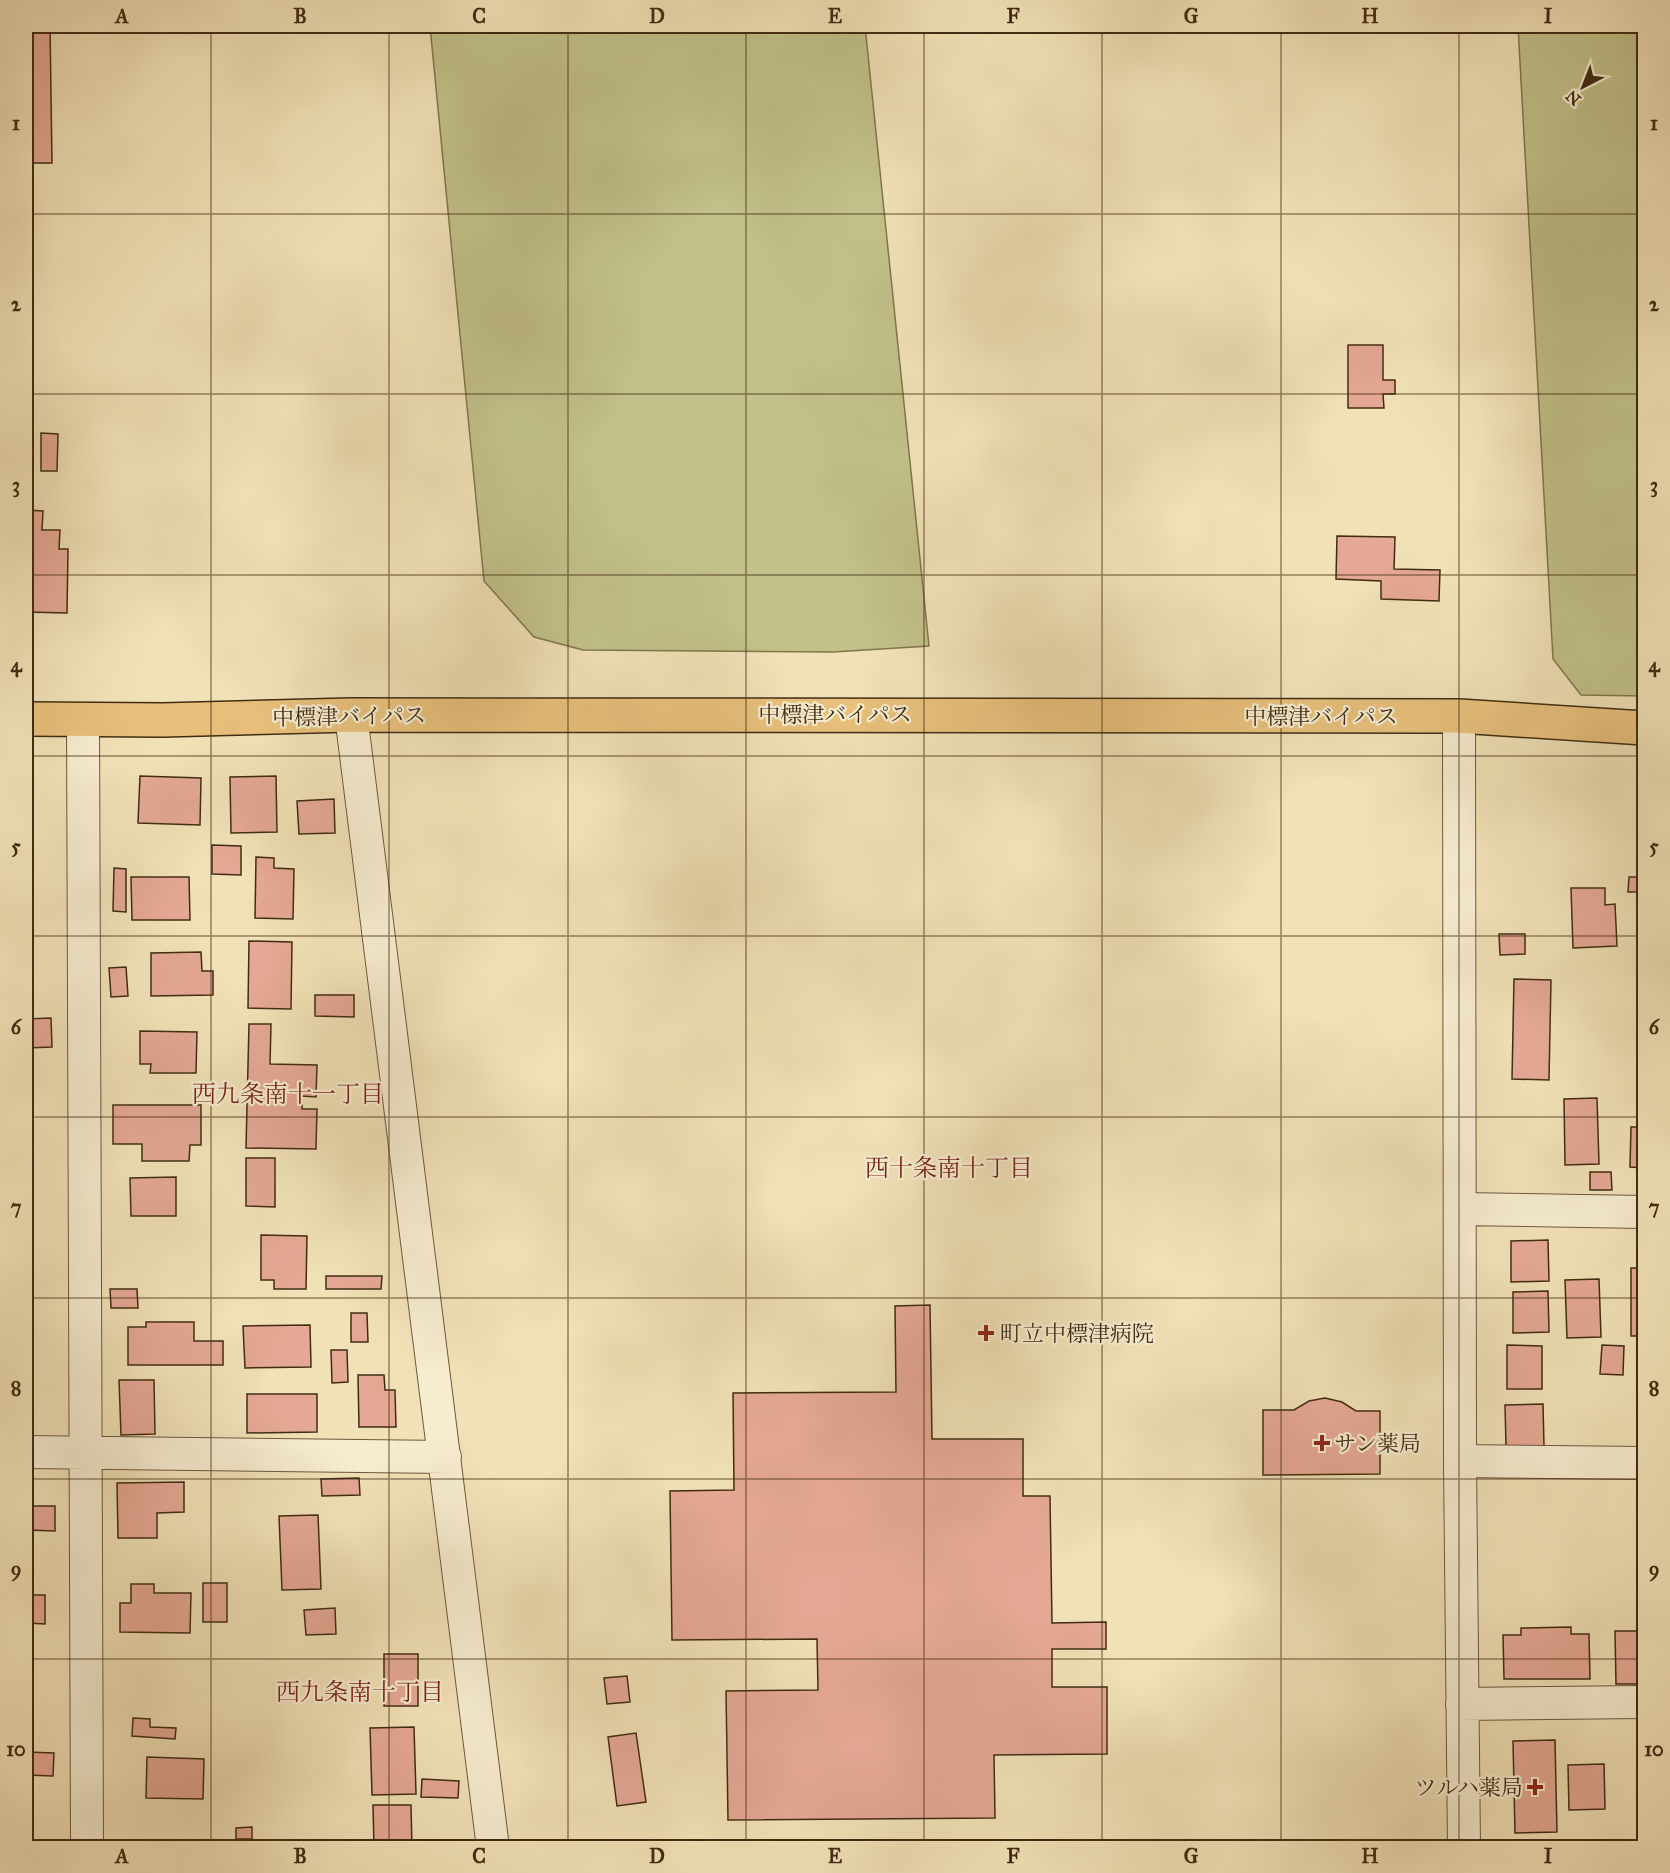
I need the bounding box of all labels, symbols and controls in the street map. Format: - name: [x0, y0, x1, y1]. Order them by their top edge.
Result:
- text: A: [113, 4, 129, 28]
- text: B: [293, 4, 307, 28]
- text: C: [472, 4, 486, 28]
- text: D: [649, 4, 665, 28]
- text: E: [828, 4, 843, 28]
- text: F: [1006, 4, 1020, 28]
- text: G: [1184, 4, 1199, 28]
- text: H: [1361, 4, 1379, 28]
- text: I: [1544, 4, 1553, 28]
- north arrow: [1553, 57, 1613, 117]
- text: N: [1562, 86, 1585, 109]
- text: 1: [12, 111, 20, 135]
- text: 1: [1650, 111, 1658, 135]
- text: 2: [11, 292, 22, 316]
- text: 2: [1649, 292, 1660, 316]
- text: 3: [12, 473, 20, 498]
- text: 3: [1650, 473, 1658, 498]
- text: 4: [10, 653, 22, 678]
- text: 4: [1648, 653, 1660, 678]
- street label: 中標津バイパス: [758, 701, 912, 728]
- street label: 中標津バイパス: [272, 702, 426, 731]
- street label: 中標津バイパス: [1244, 703, 1398, 730]
- text: 5: [11, 834, 21, 858]
- text: 5: [1649, 834, 1659, 858]
- text: 6: [11, 1015, 23, 1039]
- text: 6: [1649, 1015, 1661, 1039]
- district label: 西九条南十一丁目: [192, 1079, 384, 1109]
- district label: 西十条南十丁目: [865, 1153, 1033, 1183]
- text: 7: [11, 1195, 22, 1219]
- text: 7: [1649, 1195, 1660, 1219]
- place label: 町立中標津病院: [1000, 1320, 1154, 1347]
- marker: 町立中標津病院: [977, 1324, 995, 1342]
- text: 8: [11, 1376, 21, 1400]
- text: 8: [1649, 1376, 1659, 1400]
- place label: サン薬局: [1334, 1430, 1421, 1457]
- marker: サン薬局: [1315, 1436, 1329, 1450]
- text: 9: [11, 1557, 21, 1582]
- text: 9: [1649, 1557, 1659, 1582]
- district label: 西九条南十丁目: [276, 1677, 444, 1707]
- text: 10: [6, 1737, 26, 1761]
- text: 10: [1644, 1737, 1664, 1761]
- place label: ツルハ薬局: [1415, 1774, 1523, 1801]
- marker: ツルハ薬局: [1528, 1780, 1542, 1794]
- text: A: [113, 1844, 129, 1868]
- text: B: [293, 1844, 307, 1868]
- text: C: [472, 1844, 486, 1868]
- text: D: [649, 1844, 665, 1868]
- text: E: [828, 1844, 843, 1868]
- text: F: [1006, 1844, 1020, 1868]
- text: G: [1184, 1844, 1199, 1868]
- text: H: [1361, 1844, 1379, 1868]
- text: I: [1544, 1844, 1553, 1868]

